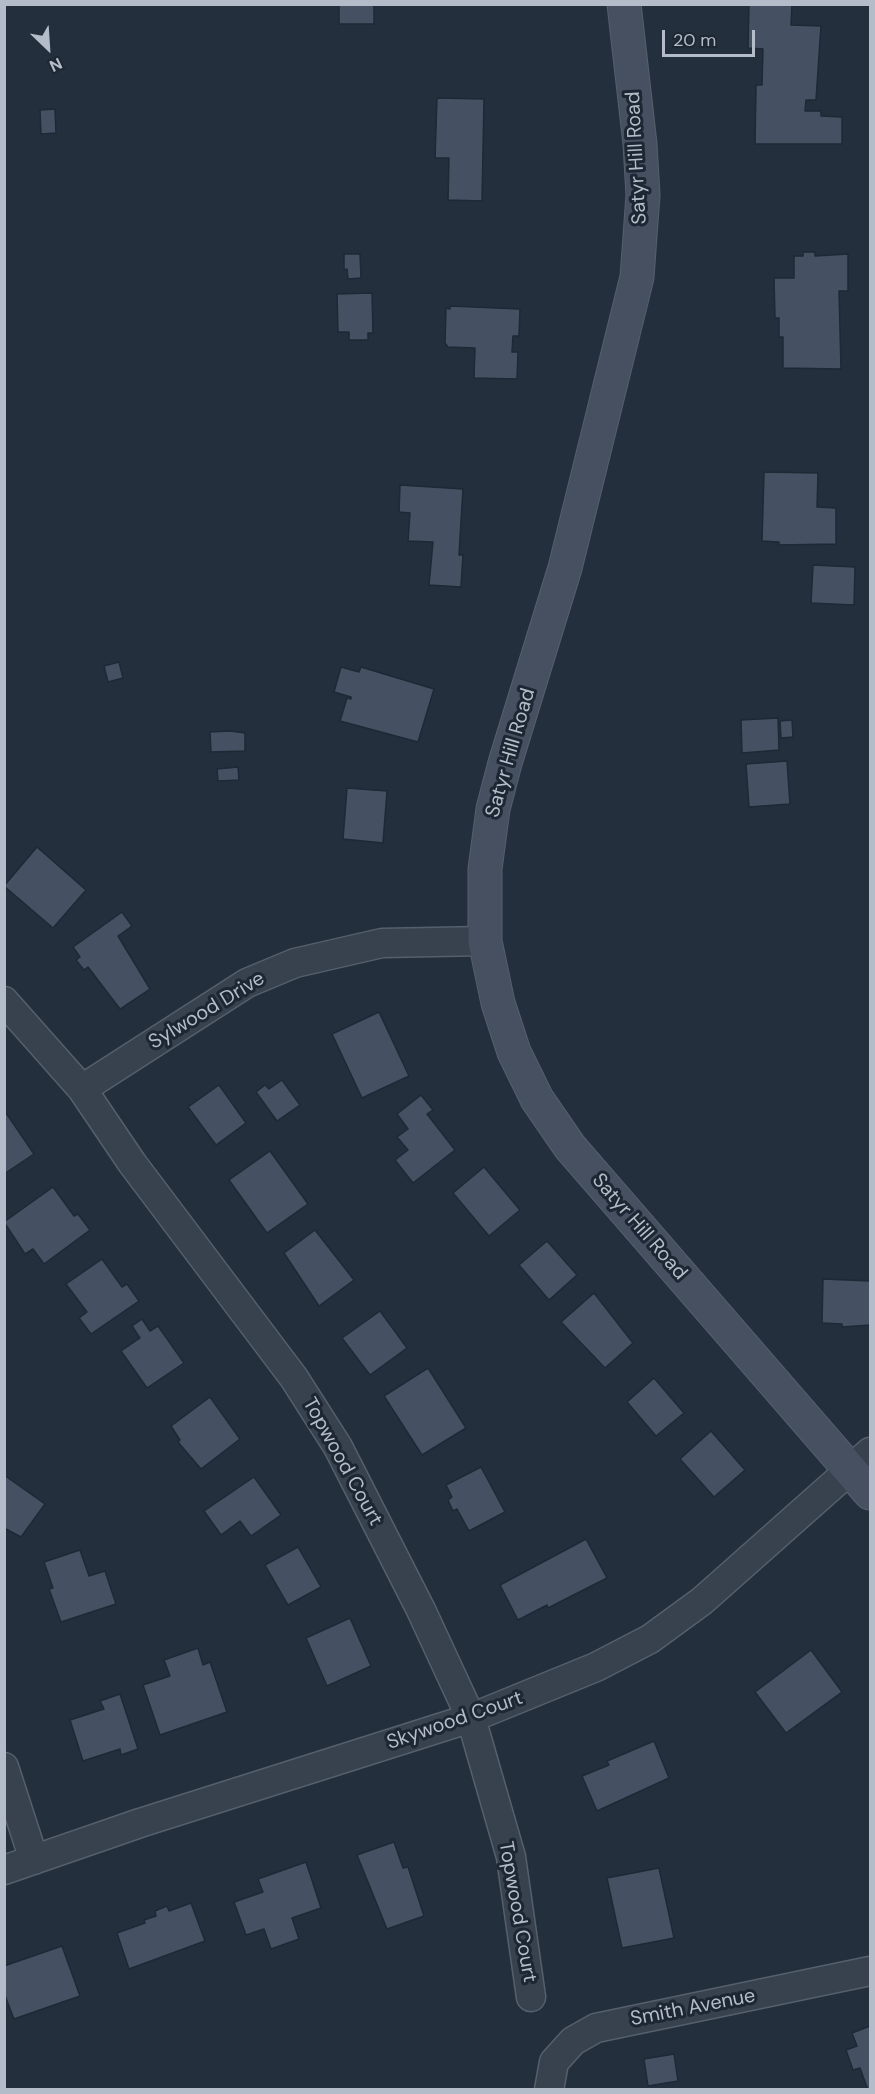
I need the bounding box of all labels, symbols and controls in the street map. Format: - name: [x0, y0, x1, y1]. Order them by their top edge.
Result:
- north arrow: [18, 18, 78, 78]
- scale bar: [665, 18, 758, 56]
- text: 20 m: [673, 28, 716, 52]
- text: N: [46, 53, 66, 77]
- street label: Satyr Hill Road: [622, 91, 652, 225]
- street label: Satyr Hill Road: [481, 686, 541, 820]
- street label: Sylwood Drive: [145, 967, 269, 1055]
- street label: Satyr Hill Road: [586, 1169, 692, 1285]
- street label: Topwood Court: [297, 1394, 387, 1530]
- street label: Skywood Court: [384, 1687, 526, 1755]
- street label: Topwood Court: [493, 1840, 541, 1984]
- street label: Smith Avenue: [628, 1984, 758, 2032]

